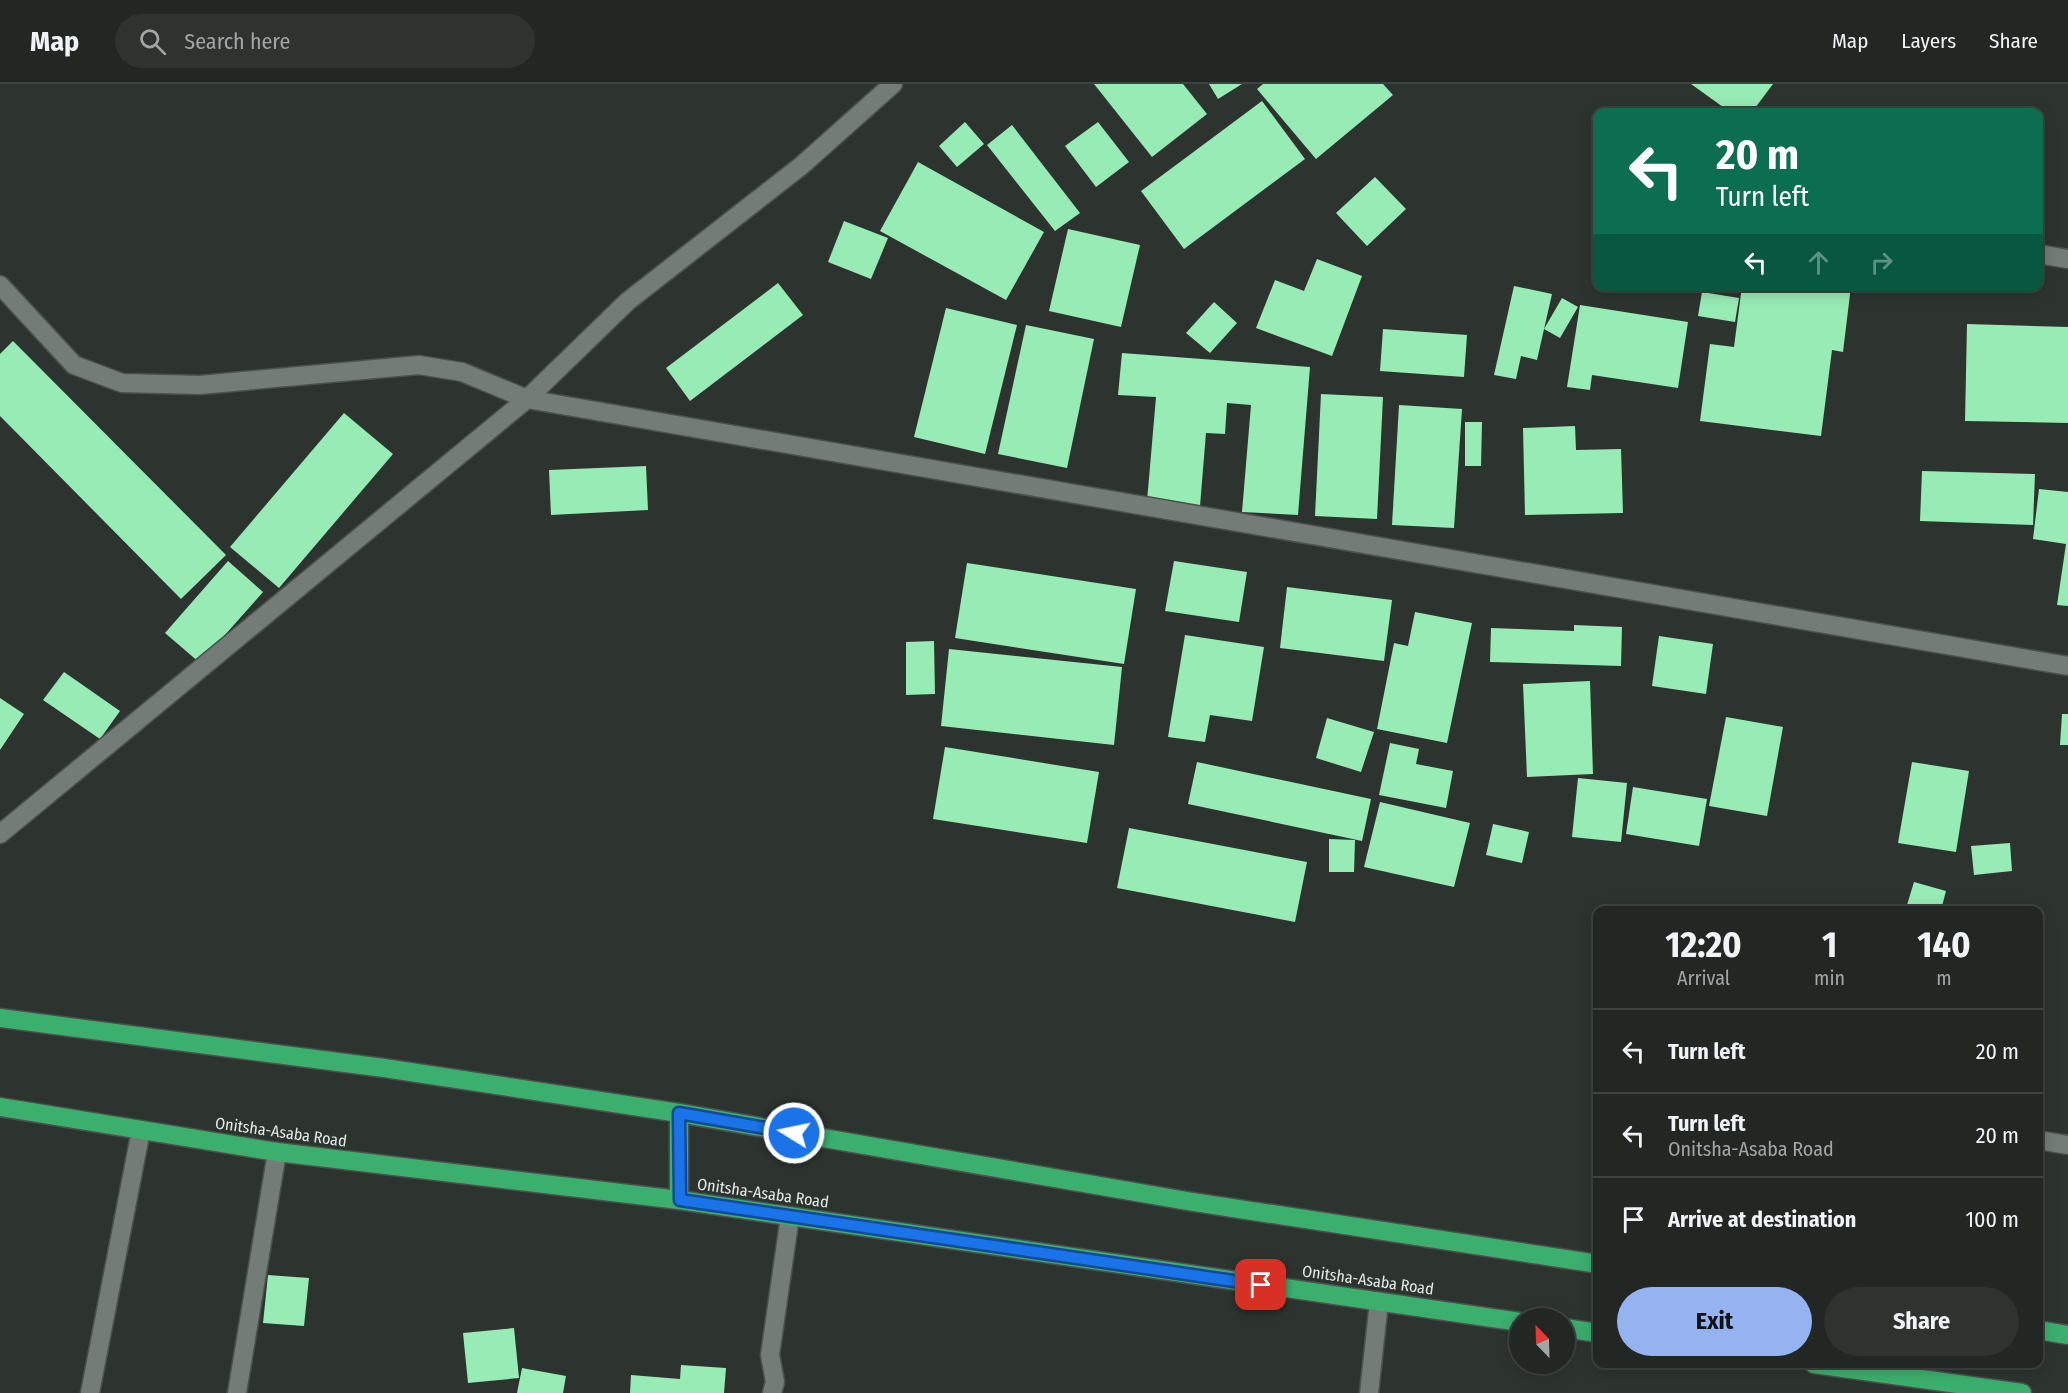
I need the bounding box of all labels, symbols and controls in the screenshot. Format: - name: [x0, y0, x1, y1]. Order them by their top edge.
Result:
- search box: [115, 14, 535, 68]
- text: Map: [30, 25, 79, 58]
- icon: search: [136, 25, 169, 58]
- text: Search here: [184, 28, 290, 55]
- text: Map: [1832, 28, 1868, 54]
- text: Layers: [1901, 28, 1956, 54]
- text: Share: [1989, 28, 2038, 54]
- text: 20 m: [1716, 130, 1799, 180]
- icon: left: [1617, 132, 1695, 210]
- text: Turn left: [1716, 181, 1809, 213]
- icon: left: [1739, 246, 1772, 279]
- icon: ahead: [1802, 246, 1835, 279]
- icon: right: [1865, 246, 1898, 279]
- text: 12:20: [1665, 923, 1742, 967]
- text: 1: [1822, 923, 1837, 967]
- text: 140: [1917, 923, 1971, 967]
- text: Arrival: [1677, 966, 1730, 990]
- text: min: [1814, 966, 1845, 990]
- text: m: [1936, 966, 1952, 990]
- icon: left: [1617, 1035, 1650, 1068]
- text: Turn left: [1668, 1038, 1746, 1065]
- text: 20 m: [1976, 1038, 2019, 1065]
- position arrow: [762, 1101, 826, 1165]
- text: Turn left: [1668, 1110, 1746, 1137]
- street label: Onitsha-Asaba Road: [214, 1113, 348, 1151]
- icon: left: [1617, 1119, 1650, 1152]
- text: 20 m: [1976, 1122, 2019, 1149]
- text: Onitsha-Asaba Road: [1668, 1137, 1834, 1161]
- street label: Onitsha-Asaba Road: [696, 1174, 830, 1212]
- icon: arrive: [1617, 1203, 1650, 1236]
- text: Arrive at destination: [1668, 1206, 1856, 1233]
- text: 100 m: [1965, 1206, 2019, 1233]
- pin: [1235, 1259, 1286, 1310]
- street label: Onitsha-Asaba Road: [1301, 1261, 1435, 1299]
- icon: arrive: [1244, 1268, 1277, 1301]
- button: Exit: [1617, 1287, 1812, 1356]
- button: Share: [1824, 1287, 2019, 1356]
- north arrow: [1509, 1308, 1575, 1374]
- map controls: [1509, 1308, 1575, 1374]

